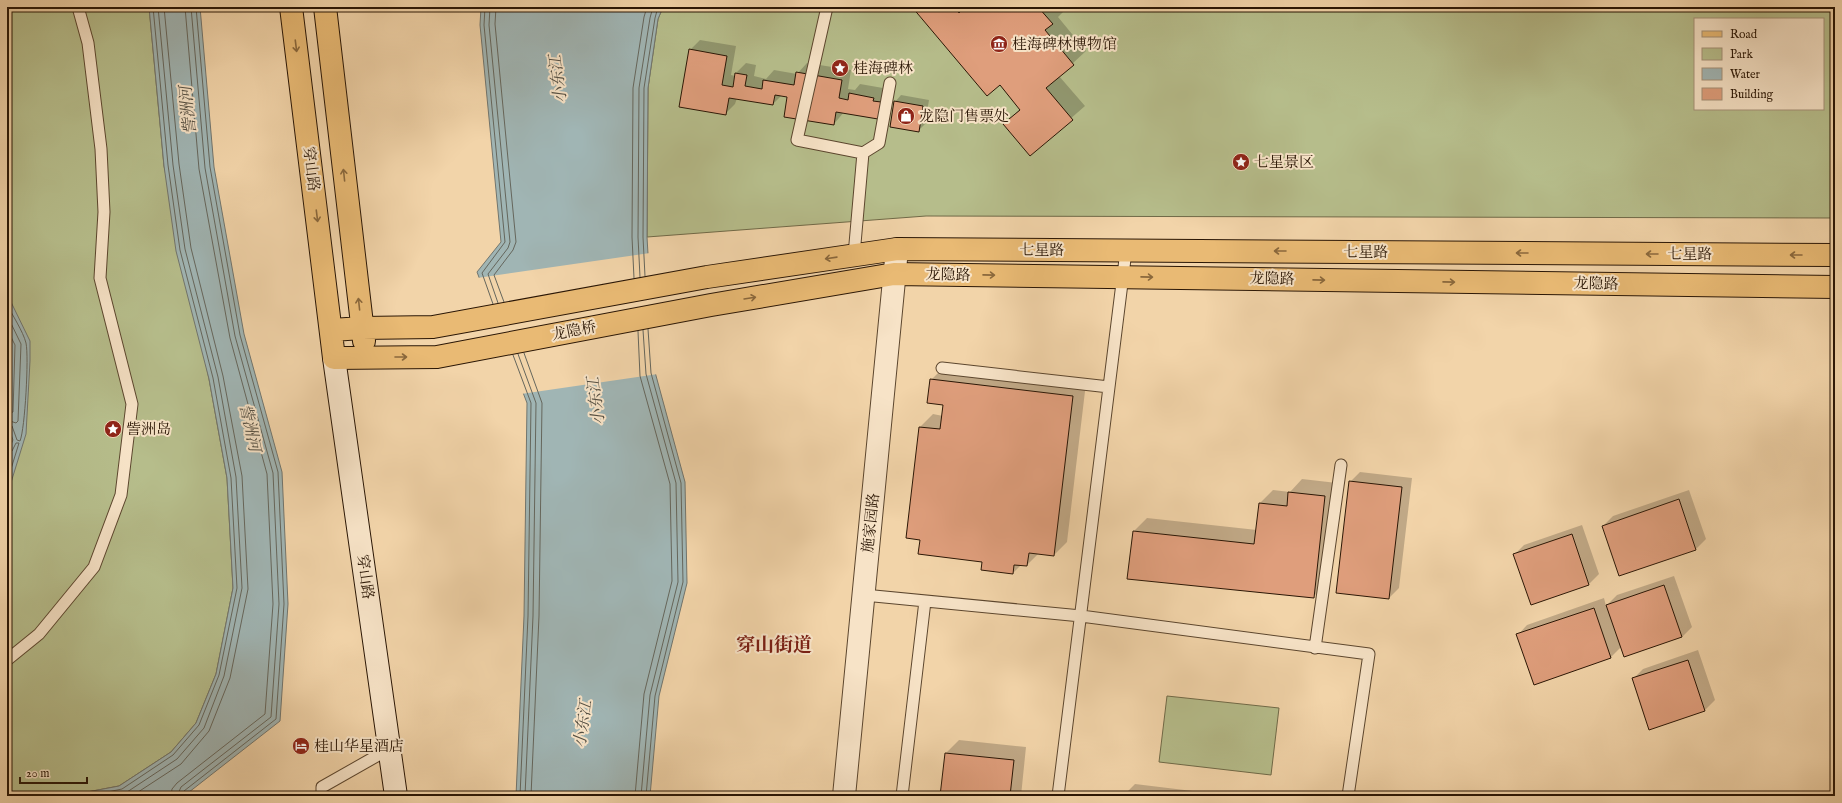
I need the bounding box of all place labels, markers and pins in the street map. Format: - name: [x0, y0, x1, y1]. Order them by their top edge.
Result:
- museum icon: 桂海碑林博物馆: [989, 34, 1009, 54]
- place label: 桂海碑林博物馆: [1012, 35, 1117, 54]
- place icon: 桂海碑林: [830, 58, 850, 78]
- place label: 桂海碑林: [853, 59, 913, 78]
- shop icon: 龙隐门售票处: [896, 106, 916, 126]
- place label: 龙隐门售票处: [919, 107, 1009, 126]
- place icon: 七星景区: [1231, 152, 1251, 172]
- place label: 七星景区: [1254, 153, 1314, 172]
- place icon: 訾洲岛: [103, 419, 123, 439]
- place label: 訾洲岛: [126, 420, 171, 439]
- hotel icon: 桂山华星酒店: [291, 736, 311, 756]
- place label: 桂山华星酒店: [314, 737, 404, 756]

